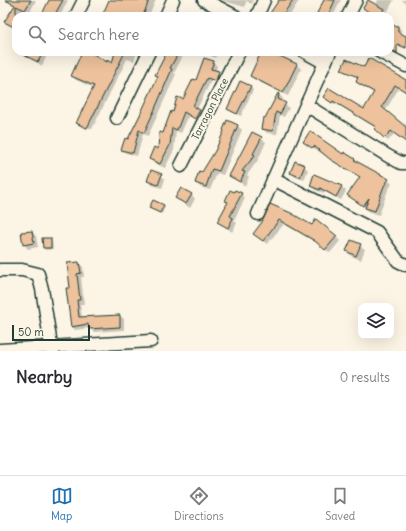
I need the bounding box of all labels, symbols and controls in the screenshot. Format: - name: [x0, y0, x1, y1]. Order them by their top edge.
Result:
- search box: [12, 12, 394, 56]
- icon: search: [26, 23, 48, 45]
- text: Search here: [58, 25, 139, 44]
- street label: Tarragon Place: [189, 76, 231, 142]
- map controls: [358, 303, 394, 339]
- button: layers: [358, 303, 394, 339]
- scale bar: [12, 323, 90, 342]
- text: 50 m: [18, 325, 44, 339]
- text: Nearby: [16, 366, 72, 388]
- text: 0 results: [340, 369, 390, 386]
- tab: Map: [51, 485, 73, 523]
- tab: Directions: [174, 485, 224, 523]
- tab: Saved: [325, 485, 355, 523]

